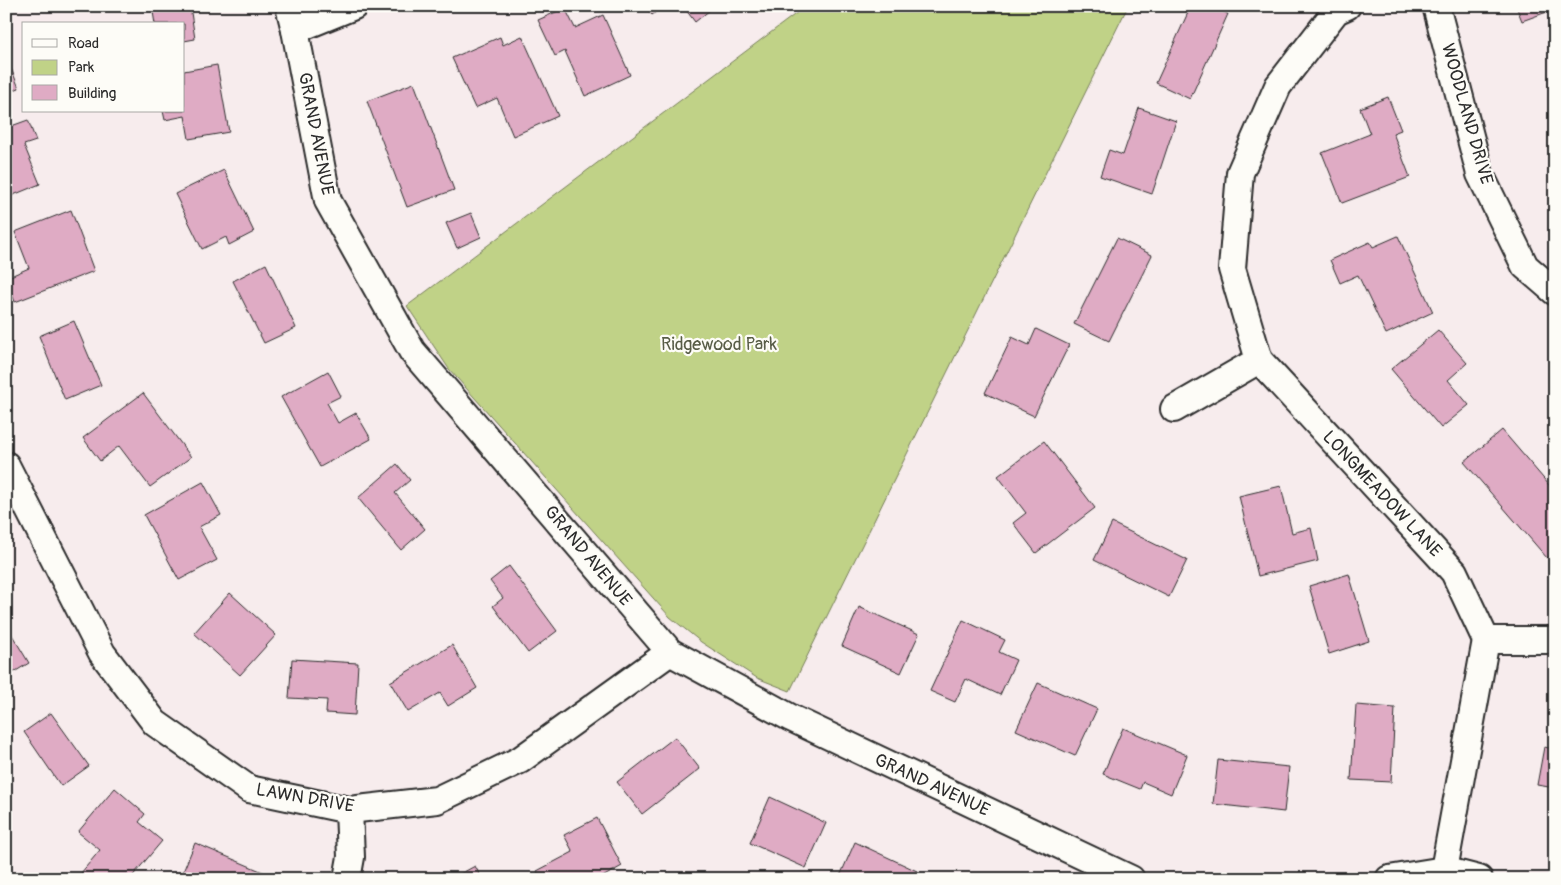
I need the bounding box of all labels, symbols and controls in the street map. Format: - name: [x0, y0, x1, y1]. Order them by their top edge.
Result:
- legend: [22, 22, 185, 112]
- text: Road: [68, 34, 99, 53]
- street label: WOODLAND DRIVE: [1436, 41, 1498, 187]
- text: Park: [68, 58, 95, 77]
- street label: GRAND AVENUE: [293, 71, 339, 197]
- text: Building: [68, 84, 116, 103]
- park label: Ridgewood Park: [661, 333, 777, 356]
- street label: LONGMEADOW LANE: [1317, 426, 1447, 562]
- street label: GRAND AVENUE: [539, 501, 637, 611]
- street label: GRAND AVENUE: [871, 748, 993, 822]
- street label: LAWN DRIVE: [254, 778, 356, 818]

